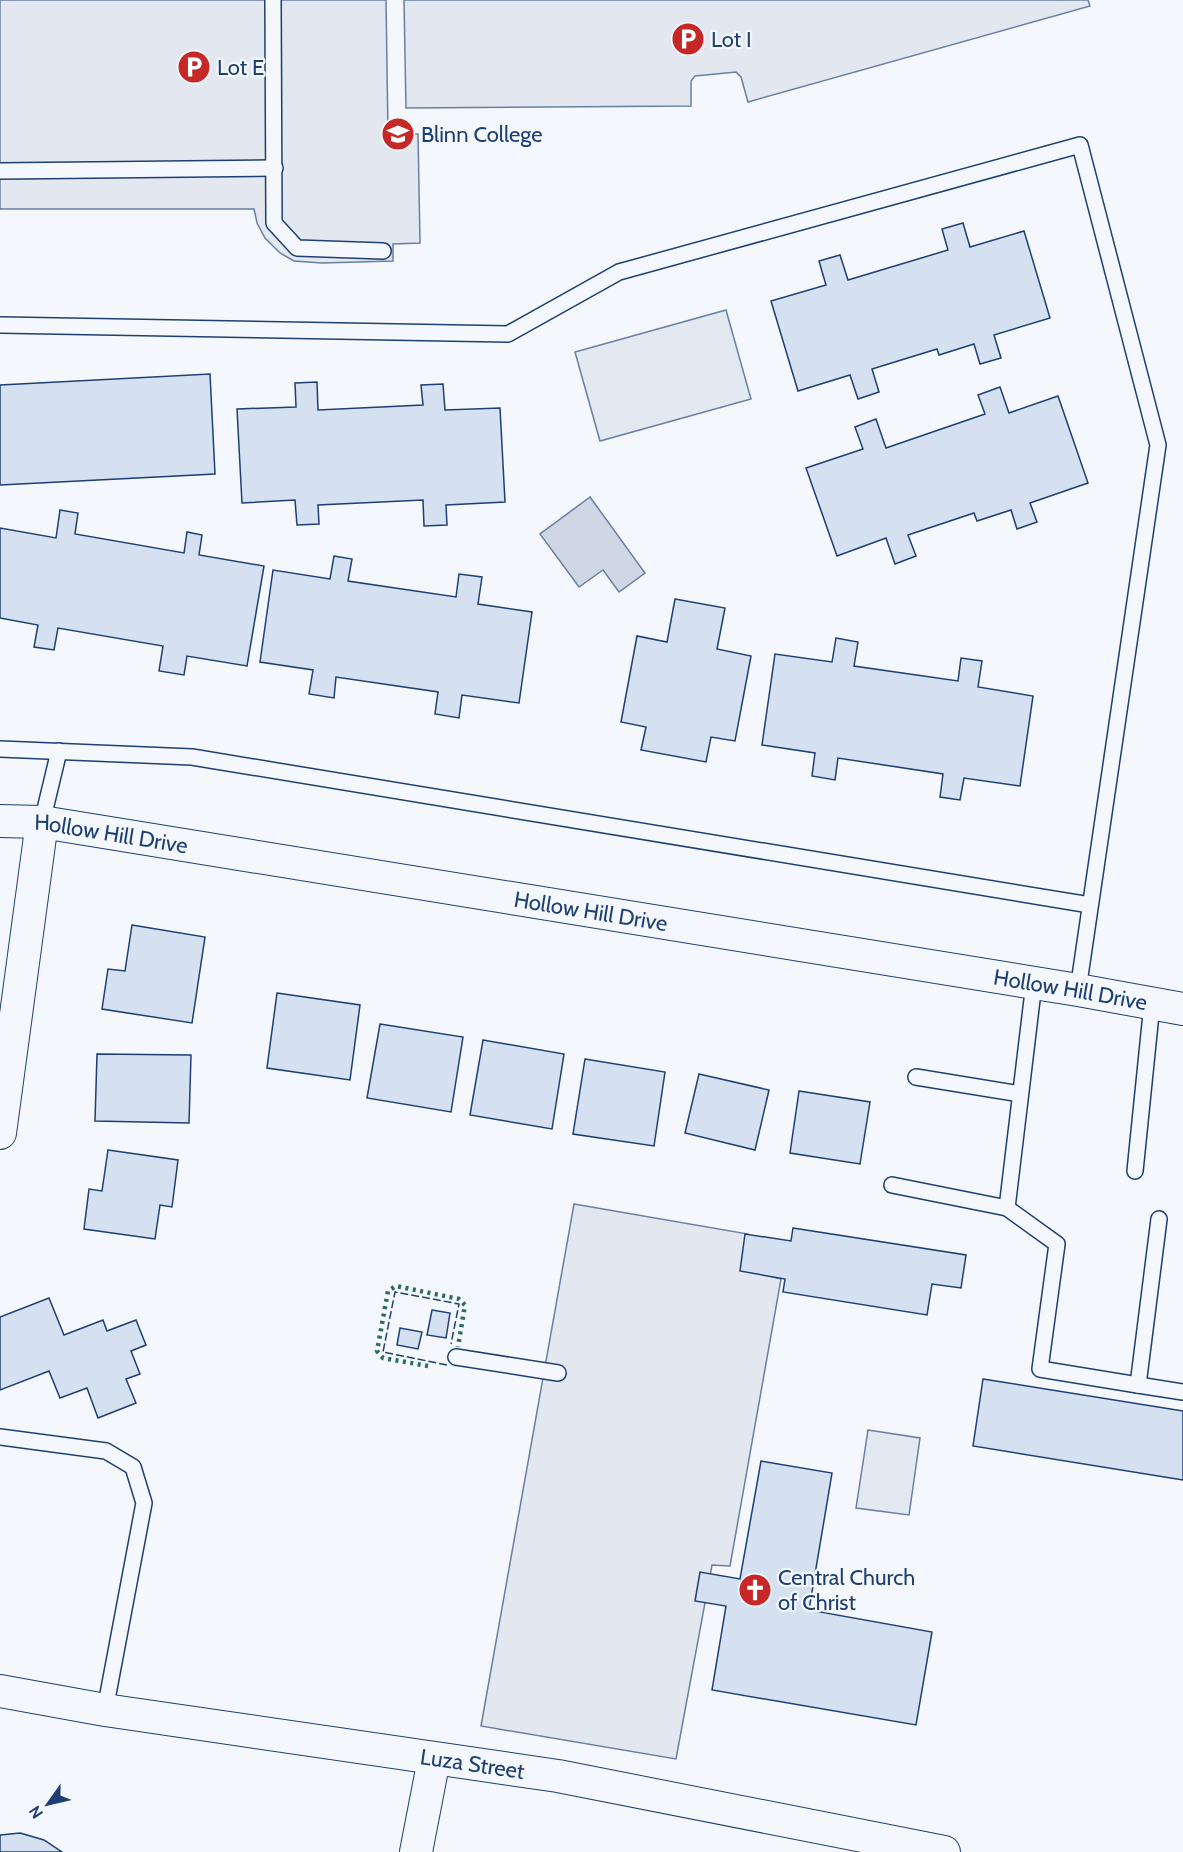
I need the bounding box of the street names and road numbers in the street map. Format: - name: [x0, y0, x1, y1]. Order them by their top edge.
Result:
- street label: Hollow Hill Drive: [34, 809, 190, 859]
- street label: Hollow Hill Drive: [512, 886, 670, 937]
- street label: Hollow Hill Drive: [992, 964, 1149, 1016]
- street label: Luza Street: [419, 1743, 527, 1785]

